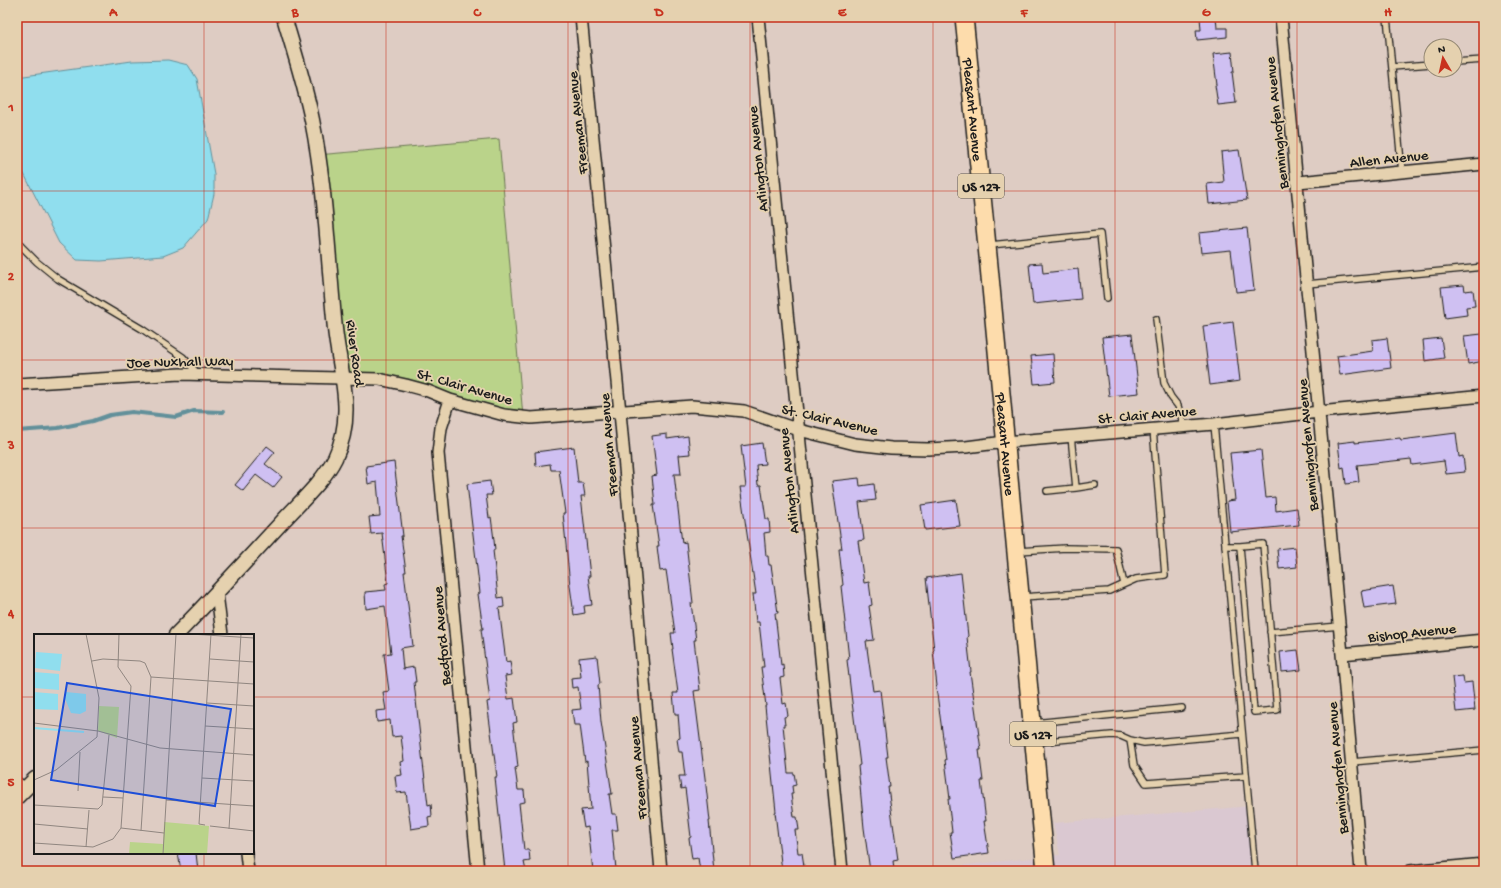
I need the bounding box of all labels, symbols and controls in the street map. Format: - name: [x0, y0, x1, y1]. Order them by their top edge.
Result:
- text: A: [108, 6, 118, 21]
- text: B: [291, 6, 300, 21]
- text: C: [472, 6, 482, 21]
- text: D: [654, 6, 664, 21]
- text: E: [838, 6, 847, 21]
- text: F: [1020, 6, 1029, 21]
- text: G: [1202, 6, 1211, 21]
- text: H: [1384, 6, 1392, 21]
- north arrow: [1423, 38, 1463, 78]
- text: N: [1437, 44, 1446, 57]
- street label: Pleasant Avenue: [957, 56, 985, 162]
- street label: Benninghofen Avenue: [1262, 56, 1294, 191]
- street label: Freeman Avenue: [565, 70, 593, 176]
- text: 1: [7, 101, 14, 116]
- street label: Arlington Avenue: [744, 105, 773, 212]
- street label: Allen Avenue: [1349, 147, 1430, 173]
- road number: US 127: [958, 174, 1004, 198]
- text: 2: [8, 270, 15, 285]
- street label: River Road: [340, 319, 368, 389]
- street label: Joe Nuxhall Way: [127, 353, 234, 373]
- street label: St. Clair Avenue: [415, 366, 514, 410]
- street label: Benninghofen Avenue: [1294, 378, 1324, 513]
- street label: Pleasant Avenue: [990, 391, 1018, 497]
- street label: Freeman Avenue: [597, 392, 624, 498]
- street label: St. Clair Avenue: [780, 401, 880, 441]
- street label: St. Clair Avenue: [1097, 403, 1197, 429]
- street label: Arlington Avenue: [775, 427, 804, 534]
- text: 3: [7, 439, 15, 454]
- street label: Bedford Avenue: [430, 585, 456, 687]
- text: 4: [7, 607, 15, 622]
- street label: Bishop Avenue: [1366, 620, 1457, 648]
- inset map: [34, 634, 254, 854]
- street label: Benninghofen Avenue: [1324, 701, 1354, 836]
- street label: Freeman Avenue: [626, 715, 653, 821]
- road number: US 127: [1010, 722, 1056, 746]
- text: 5: [8, 776, 15, 791]

